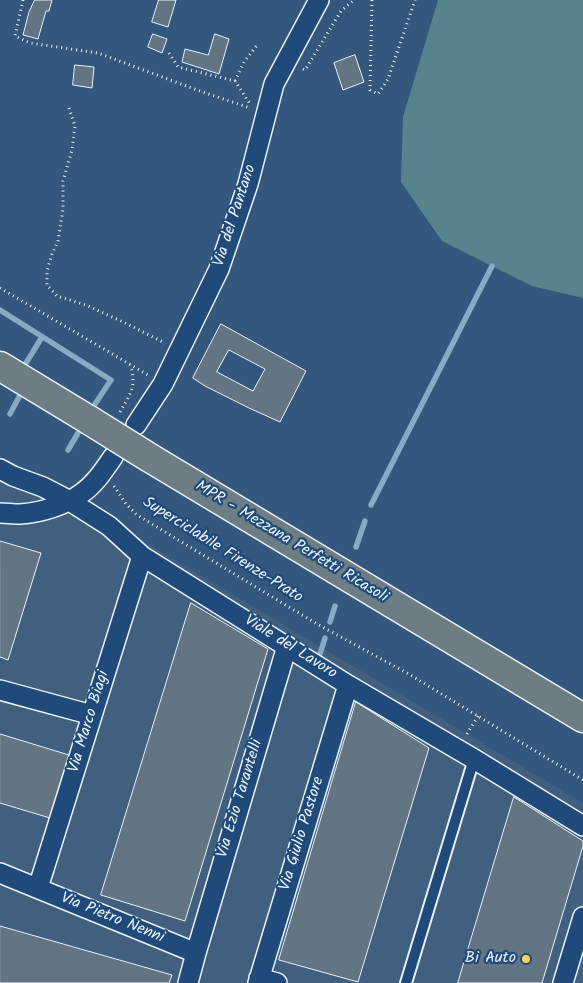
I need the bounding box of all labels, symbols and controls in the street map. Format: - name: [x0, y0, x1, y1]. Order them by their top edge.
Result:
- street label: Via del Pantano: [210, 163, 262, 269]
- street label: MPR - Mezzana Perfetti Ricasoli: [191, 478, 391, 608]
- street label: Superciclabile Firenze-Prato: [138, 494, 306, 608]
- street label: Viale del Lavoro: [240, 612, 340, 684]
- street label: Via Marco Biagi: [65, 669, 115, 775]
- street label: Via Ezio Tarantelli: [214, 738, 268, 860]
- street label: Via Giulio Pastore: [277, 775, 329, 893]
- street label: Via Pietro Nenni: [57, 889, 167, 949]
- place label: Bi Auto: [465, 949, 516, 969]
- marker: Bi Auto: [520, 953, 532, 965]

